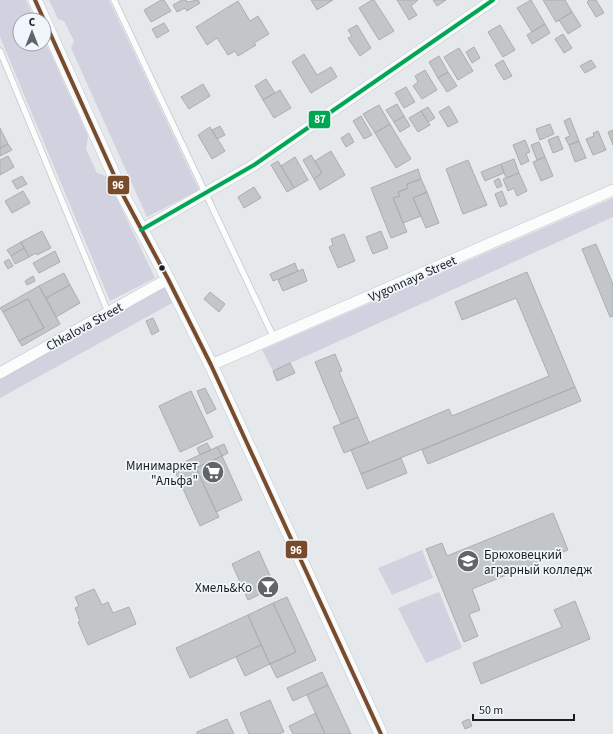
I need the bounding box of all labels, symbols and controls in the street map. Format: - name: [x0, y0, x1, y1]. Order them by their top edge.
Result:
- north arrow: [12, 12, 52, 52]
- text: С: [29, 15, 36, 30]
- line badge: 87: [308, 110, 331, 129]
- text: 87: [314, 112, 326, 127]
- line badge: 96: [107, 175, 130, 195]
- text: 96: [112, 178, 124, 193]
- street label: Vygonnaya Street: [366, 251, 460, 306]
- unlabelled marker: [157, 263, 167, 273]
- street label: Chkalova Street: [43, 298, 127, 355]
- place label: Минимаркет "Альфа": [126, 457, 198, 490]
- supermarket icon: Минимаркет "Альфа": [200, 459, 226, 485]
- line badge: 96: [285, 540, 308, 559]
- text: 96: [290, 543, 302, 558]
- place label: Брюховецкий аграрный колледж: [484, 546, 592, 579]
- school or university icon: Брюховецкий аграрный колледж: [455, 548, 481, 574]
- bar icon: Хмель&Ко: [255, 574, 281, 600]
- place label: Хмель&Ко: [195, 579, 252, 597]
- scale bar: [473, 696, 574, 722]
- text: 50 m: [479, 702, 503, 719]

